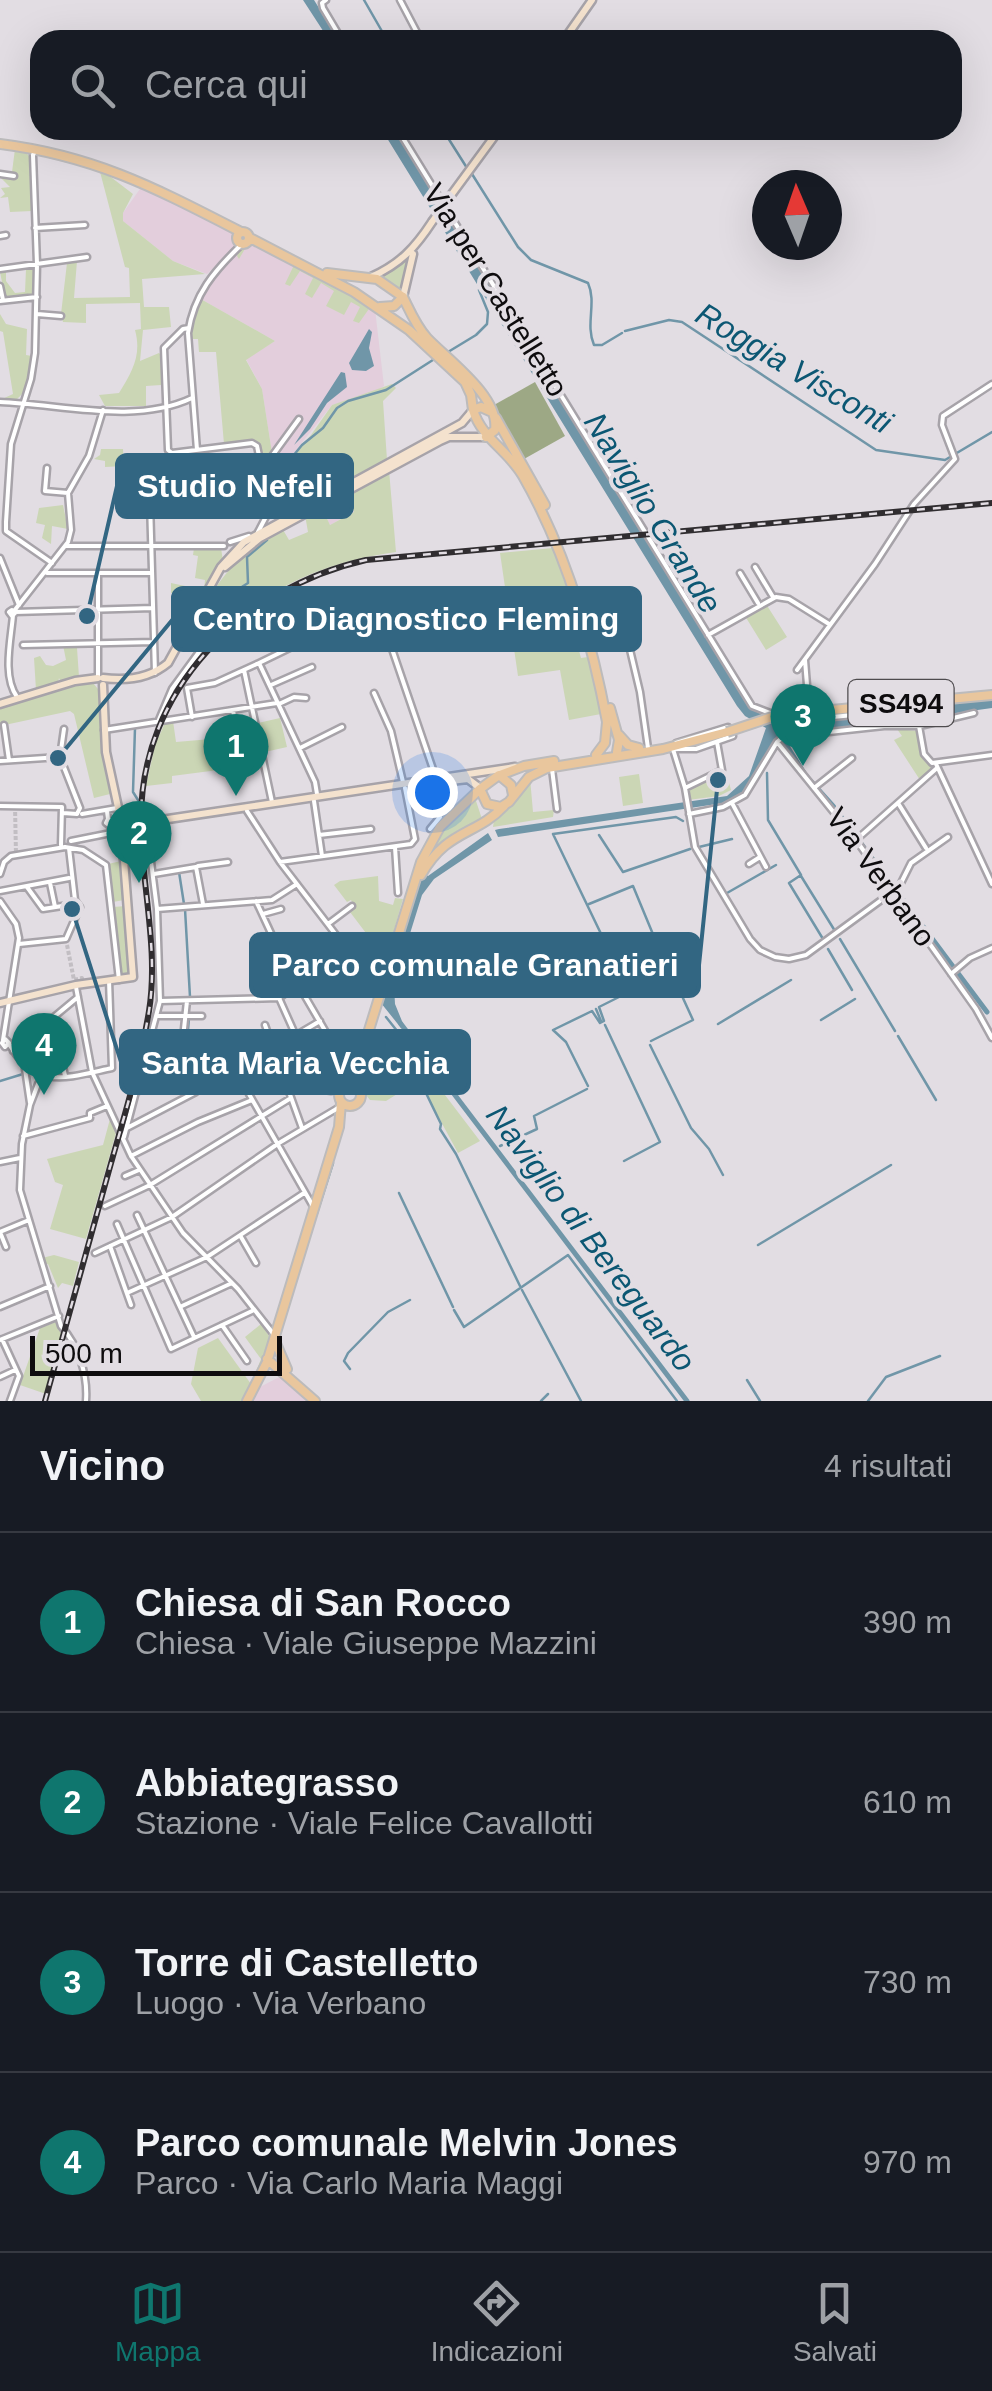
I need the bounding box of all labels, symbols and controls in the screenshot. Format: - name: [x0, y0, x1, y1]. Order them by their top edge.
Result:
- search box: [30, 30, 962, 140]
- icon: search: [65, 58, 120, 113]
- text: Cerca qui: [145, 64, 308, 106]
- north arrow: [752, 170, 842, 260]
- street label: Via per Castelletto: [417, 178, 575, 402]
- water label: Roggia Visconti: [690, 295, 899, 441]
- water label: Naviglio Grande: [577, 406, 729, 620]
- callout: Studio Nefeli: [117, 455, 352, 517]
- text: Studio Nefeli: [137, 468, 333, 504]
- callout: Centro Diagnostico Fleming: [173, 588, 640, 650]
- text: Centro Diagnostico Fleming: [193, 601, 619, 637]
- road number: SS494: [848, 680, 954, 726]
- pin: 3: [770, 684, 836, 766]
- pin: 1: [204, 714, 268, 796]
- your location: [407, 767, 458, 818]
- pin: 2: [106, 800, 172, 883]
- street label: Via Verbano: [820, 801, 942, 953]
- callout: Parco comunale Granatieri: [251, 934, 699, 996]
- text: Parco comunale Granatieri: [271, 947, 679, 983]
- pin: 4: [12, 1012, 76, 1095]
- callout: Santa Maria Vecchia: [121, 1031, 469, 1093]
- text: Santa Maria Vecchia: [141, 1045, 449, 1081]
- water label: Naviglio di Bereguardo: [479, 1098, 703, 1378]
- scale bar: [30, 1331, 282, 1376]
- text: 500 m: [45, 1338, 123, 1369]
- text: Vicino: [40, 1442, 165, 1489]
- text: 4 risultati: [824, 1448, 952, 1484]
- text: Chiesa di San Rocco: [135, 1582, 511, 1624]
- text: 1: [64, 1604, 81, 1640]
- text: 390 m: [863, 1604, 952, 1640]
- text: Chiesa · Viale Giuseppe Mazzini: [135, 1625, 597, 1661]
- text: Abbiategrasso: [135, 1762, 399, 1804]
- text: 2: [64, 1784, 81, 1820]
- text: 610 m: [863, 1784, 952, 1820]
- text: Stazione · Viale Felice Cavallotti: [135, 1805, 593, 1841]
- text: Torre di Castelletto: [135, 1942, 478, 1984]
- text: 3: [64, 1964, 81, 2000]
- text: 730 m: [863, 1964, 952, 2000]
- text: Luogo · Via Verbano: [135, 1985, 426, 2021]
- text: Parco comunale Melvin Jones: [135, 2122, 678, 2164]
- text: 4: [64, 2144, 81, 2180]
- text: 970 m: [863, 2144, 952, 2180]
- text: Parco · Via Carlo Maria Maggi: [135, 2165, 563, 2201]
- tab: Mappa: [115, 2276, 201, 2368]
- tab: Indicazioni: [431, 2276, 563, 2368]
- tab: Salvati: [793, 2276, 877, 2368]

